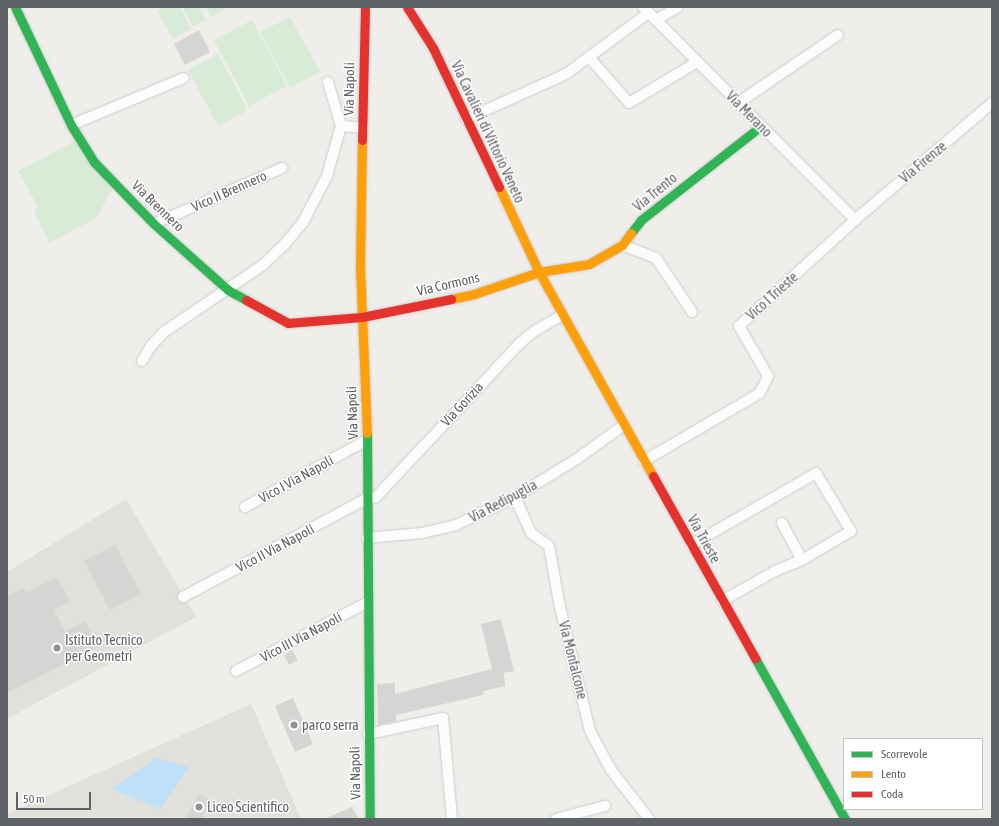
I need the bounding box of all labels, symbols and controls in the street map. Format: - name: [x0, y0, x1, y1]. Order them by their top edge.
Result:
- street label: Via Cavalieri di Vittorio Veneto: [448, 58, 528, 206]
- street label: Via Napoli: [340, 62, 358, 116]
- street label: Via Merano: [723, 88, 775, 140]
- street label: Via Firenze: [896, 138, 950, 186]
- street label: Vico II Brennero: [189, 167, 269, 215]
- street label: Via Trento: [630, 169, 680, 215]
- street label: Via Brennero: [128, 177, 188, 235]
- street label: Via Cormons: [415, 269, 481, 299]
- street label: Vico I Trieste: [743, 269, 801, 323]
- street label: Via Gorizia: [437, 378, 487, 430]
- street label: Via Napoli: [343, 386, 361, 440]
- street label: Vico I Via Napoli: [256, 452, 336, 506]
- street label: Via Redipuglia: [466, 476, 540, 526]
- street label: Via Trieste: [684, 512, 724, 566]
- street label: Vico II Via Napoli: [233, 520, 317, 576]
- street label: Vico III Via Napoli: [257, 609, 345, 665]
- street label: Via Monfalcone: [555, 619, 591, 701]
- place label: Istituto Tecnico per Geometri: [65, 632, 142, 664]
- marker: Istituto Tecnico per Geometri: [52, 643, 62, 653]
- place label: parco serra: [302, 717, 359, 733]
- marker: parco serra: [289, 720, 299, 730]
- legend: [843, 738, 983, 810]
- street label: Via Napoli: [346, 746, 364, 800]
- text: Scorrevole: [881, 747, 928, 761]
- text: Lento: [881, 767, 906, 781]
- scale bar: [18, 784, 93, 810]
- text: Coda: [881, 787, 903, 801]
- text: 50 m: [23, 792, 45, 806]
- place label: Liceo Scientifico: [207, 799, 289, 815]
- marker: Liceo Scientifico: [194, 802, 204, 812]

